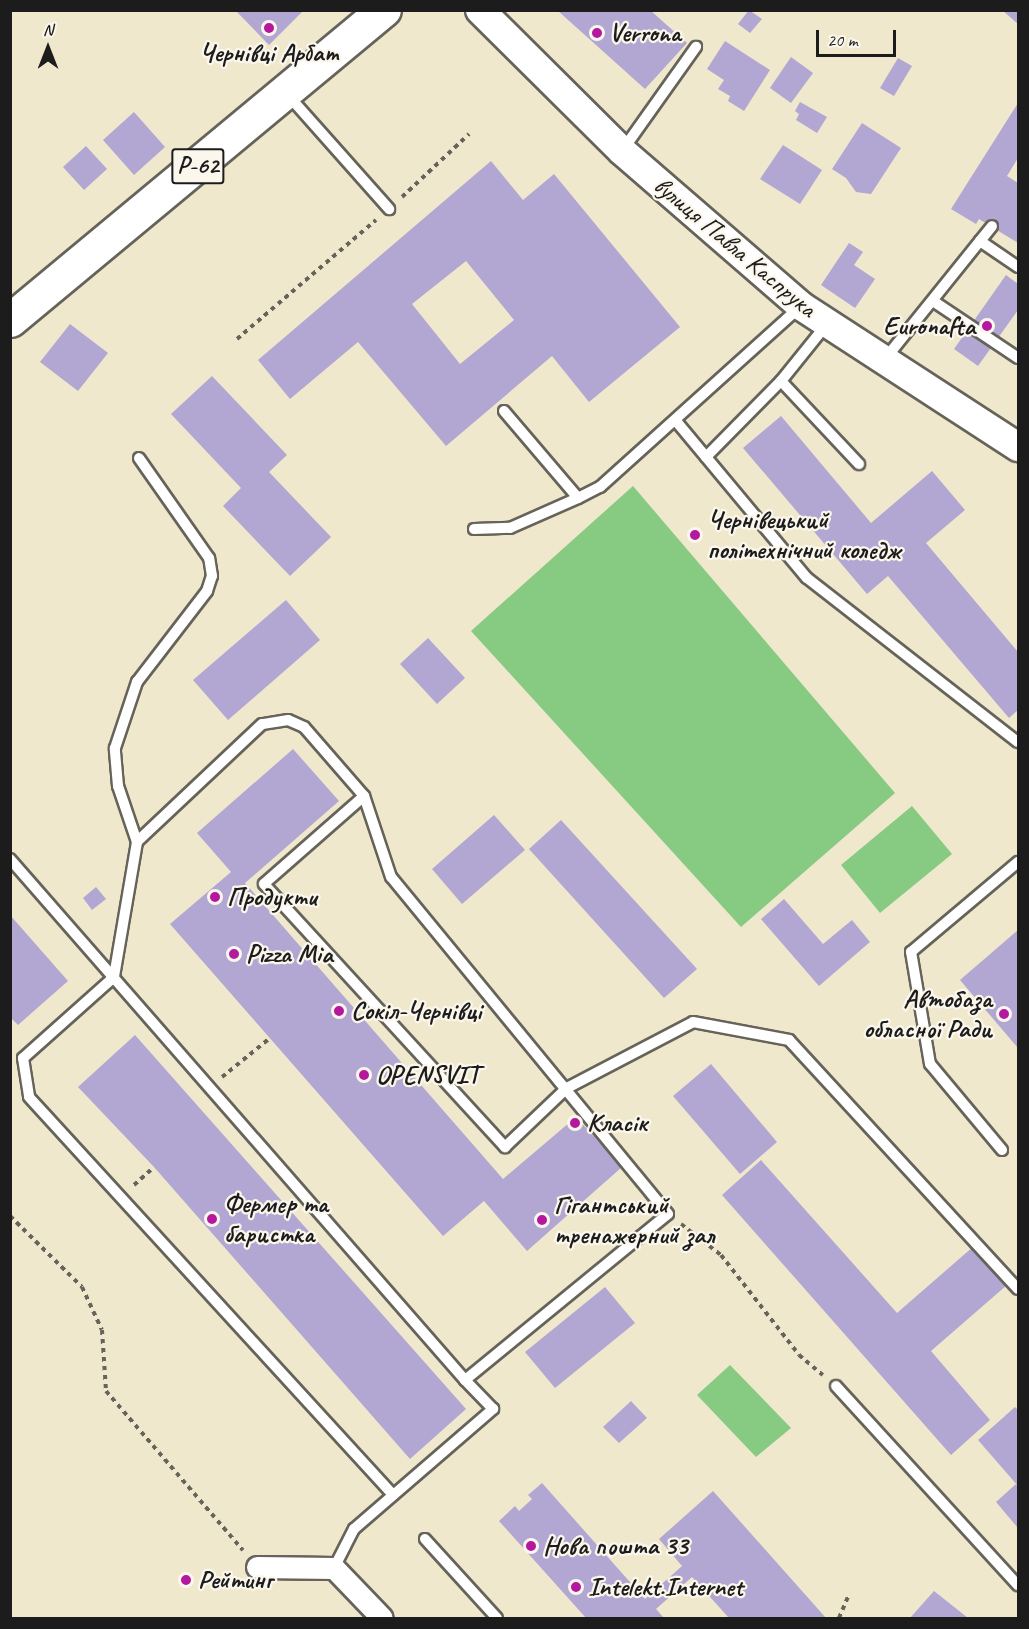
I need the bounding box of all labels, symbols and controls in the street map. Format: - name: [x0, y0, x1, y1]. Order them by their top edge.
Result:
- place label: Verrona: [609, 17, 681, 49]
- north arrow: [18, 18, 78, 78]
- scale bar: [819, 18, 898, 56]
- text: N: [43, 20, 53, 40]
- marker: Чернівці Арбат: [262, 21, 276, 35]
- marker: Verrona: [590, 26, 604, 40]
- text: 20 m: [827, 29, 858, 51]
- place label: Чернівці Арбат: [199, 37, 339, 69]
- road number: Р-62: [171, 145, 225, 187]
- street label: вулиця Павла Каспрука: [647, 170, 823, 324]
- place label: Euronafta: [883, 310, 975, 342]
- marker: Euronafta: [980, 319, 994, 333]
- place label: Чернівецький політехнічний коледж: [707, 504, 900, 566]
- marker: Чернівецький політехнічний коледж: [688, 528, 702, 542]
- place label: Продукти: [227, 881, 317, 913]
- marker: Продукти: [208, 890, 222, 904]
- place label: Pizza Mia: [246, 938, 332, 970]
- marker: Pizza Mia: [227, 947, 241, 961]
- place label: Автобаза обласної Ради: [864, 983, 992, 1044]
- place label: Сокіл-Чернівці: [351, 995, 481, 1027]
- marker: Сокіл-Чернівці: [332, 1004, 346, 1018]
- marker: Автобаза обласної Ради: [997, 1007, 1011, 1021]
- place label: OPENSVIT: [376, 1059, 479, 1091]
- marker: OPENSVIT: [357, 1068, 371, 1082]
- place label: Класік: [587, 1107, 647, 1139]
- marker: Класік: [568, 1116, 582, 1130]
- place label: Фермер та баристка: [224, 1188, 329, 1250]
- place label: Гігантський тренажерний зал: [554, 1189, 715, 1250]
- marker: Фермер та баристка: [205, 1212, 219, 1226]
- marker: Гігантський тренажерний зал: [535, 1213, 549, 1227]
- place label: Нова пошта 33: [543, 1530, 687, 1562]
- marker: Нова пошта 33: [524, 1539, 538, 1553]
- place label: Рейтинг: [198, 1564, 272, 1596]
- place label: Intelekt.Internet: [588, 1571, 743, 1603]
- marker: Рейтинг: [179, 1573, 193, 1587]
- marker: Intelekt.Internet: [569, 1580, 583, 1594]

